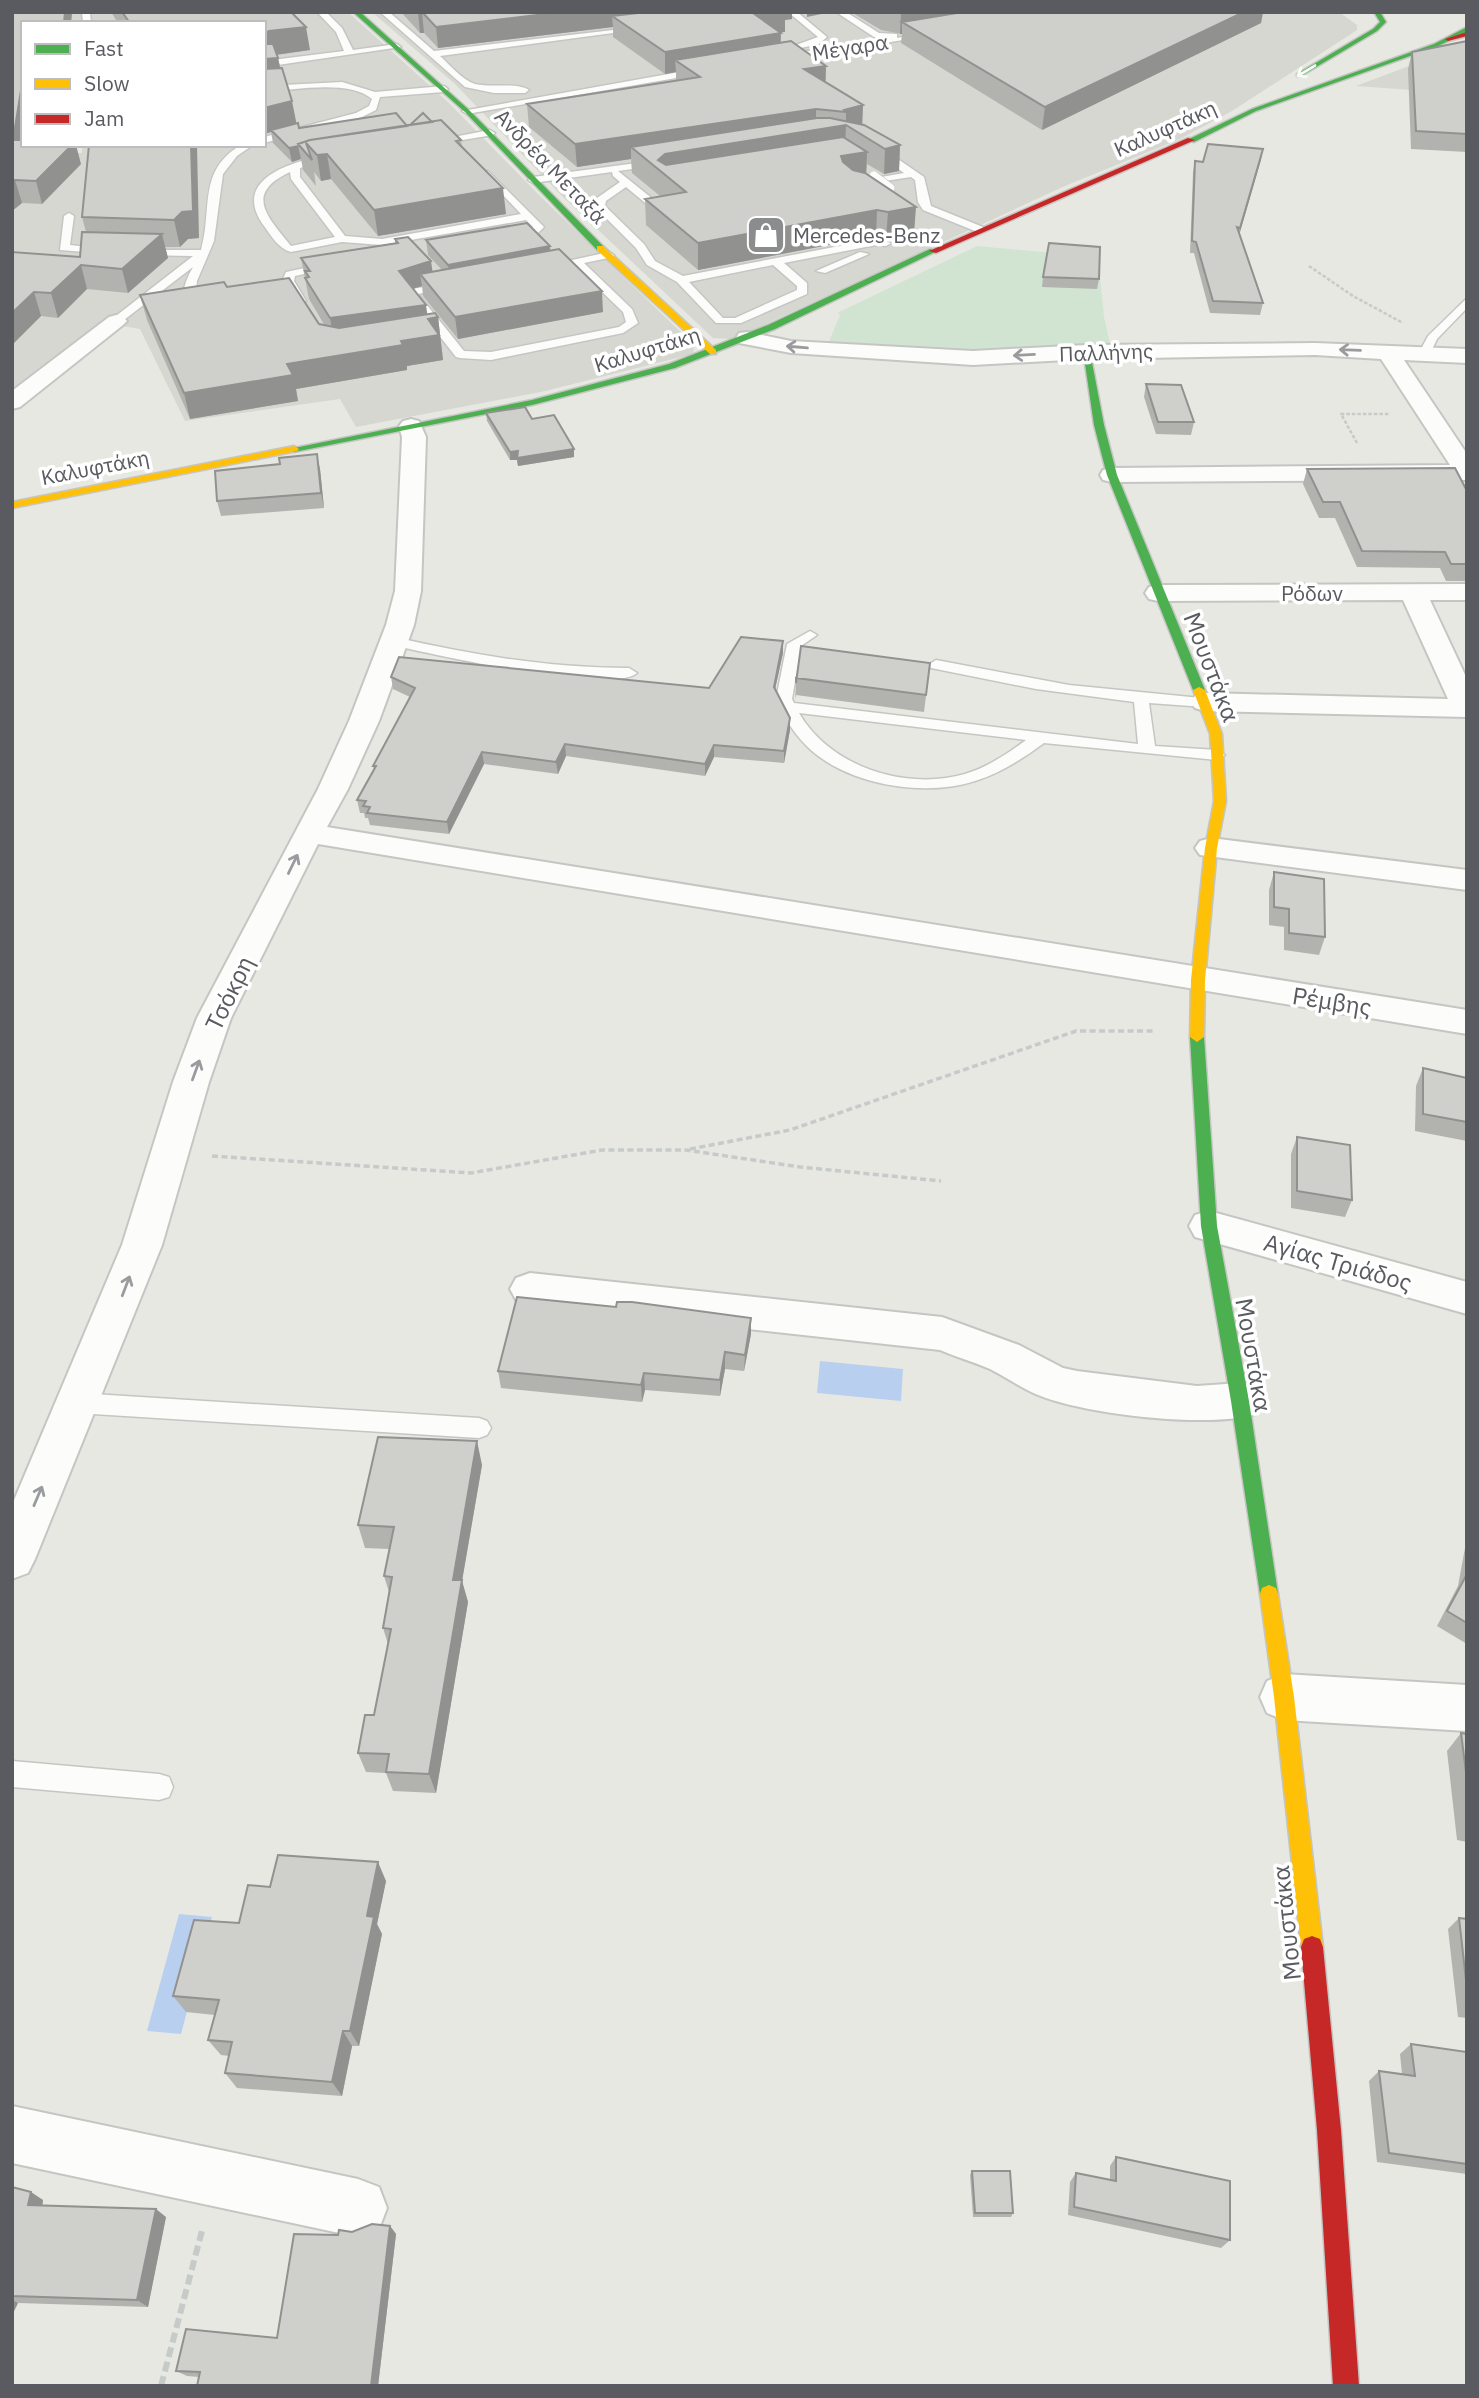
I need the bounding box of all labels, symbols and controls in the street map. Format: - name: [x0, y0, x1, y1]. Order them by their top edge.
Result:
- legend: [21, 21, 266, 147]
- street label: Μέγαρα: [810, 27, 890, 67]
- text: Fast: [84, 34, 124, 62]
- one-way arrow: [1297, 64, 1317, 78]
- text: Slow: [84, 69, 130, 97]
- street label: Καλυφτάκη: [1109, 93, 1221, 163]
- street label: Ανδρέα Μεταξά: [489, 102, 613, 230]
- text: Jam: [84, 104, 124, 132]
- shop icon: Mercedes-Benz: [745, 214, 787, 256]
- place label: Mercedes-Benz: [793, 221, 940, 249]
- street label: Καλυφτάκη: [591, 320, 703, 378]
- street label: Παλλήνης: [1058, 336, 1154, 368]
- one-way arrow: [786, 340, 809, 353]
- one-way arrow: [1338, 344, 1361, 357]
- one-way arrow: [1013, 349, 1036, 362]
- street label: Καλυφτάκη: [39, 443, 151, 491]
- street label: Ρόδων: [1281, 579, 1343, 607]
- street label: Μουστάκα: [1176, 607, 1248, 727]
- one-way arrow: [286, 854, 300, 875]
- street label: Τσόκρη: [197, 950, 261, 1036]
- street label: Ρέμβης: [1290, 979, 1374, 1023]
- one-way arrow: [190, 1059, 203, 1081]
- street label: Αγίας Τριάδος: [1260, 1226, 1416, 1298]
- one-way arrow: [121, 1276, 133, 1298]
- street label: Μουστάκα: [1228, 1295, 1280, 1415]
- one-way arrow: [33, 1486, 46, 1507]
- street label: Μουστάκα: [1264, 1864, 1308, 1982]

